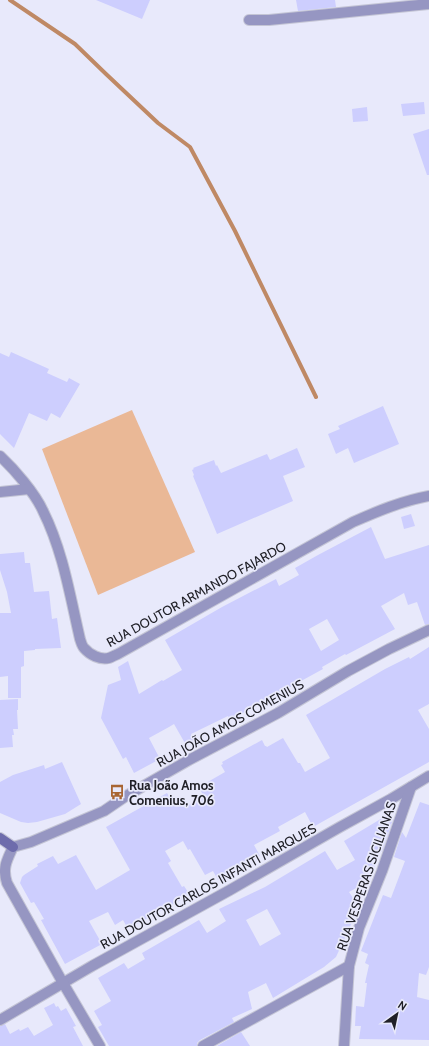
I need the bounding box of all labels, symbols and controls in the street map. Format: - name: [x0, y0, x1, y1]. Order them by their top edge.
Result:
- street label: RUA DOUTOR ARMANDO FAJARDO: [103, 538, 289, 650]
- street label: RUA JOÃO AMOS COMENIUS: [154, 676, 307, 770]
- place label: Rua João Amos Comenius, 706: [129, 777, 214, 808]
- bus stop icon: Rua João Amos Comenius, 706: [108, 783, 126, 801]
- street label: RUA VESPERAS SICILIANAS: [333, 799, 399, 953]
- street label: RUA DOUTOR CARLOS INFANTI MARQUES: [97, 820, 319, 952]
- north arrow: [377, 994, 417, 1034]
- text: N: [395, 998, 410, 1014]

